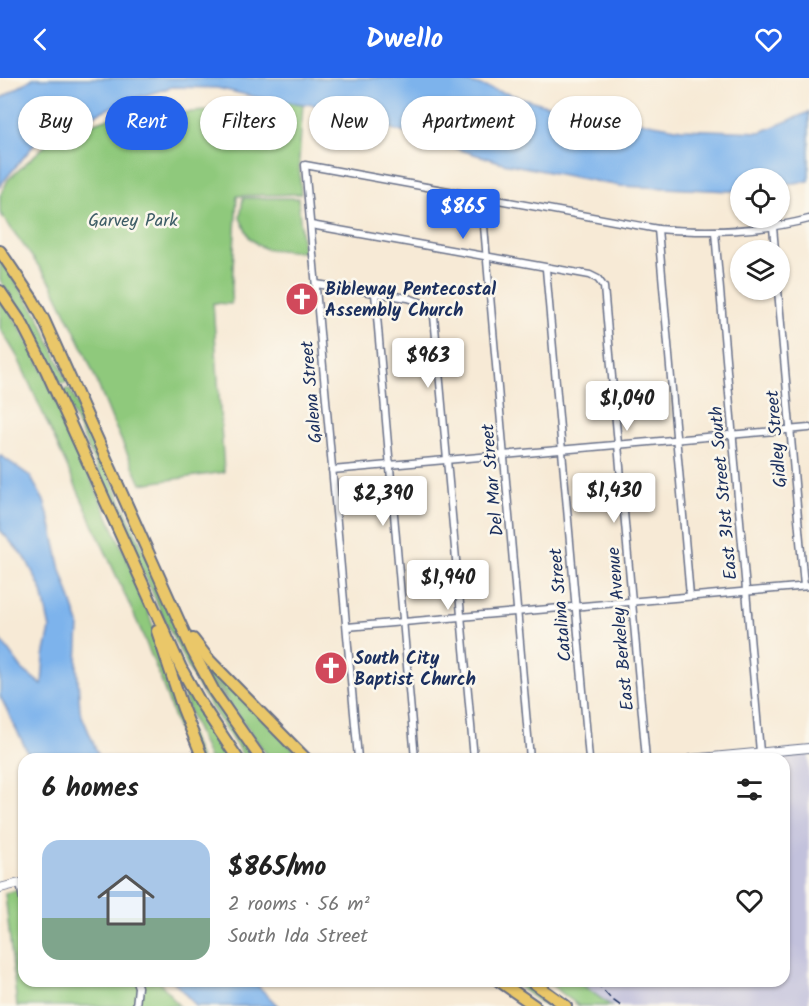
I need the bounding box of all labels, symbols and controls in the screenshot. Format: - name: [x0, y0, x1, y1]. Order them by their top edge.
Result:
- text: Dwello: [366, 18, 443, 61]
- icon: back: [24, 23, 57, 56]
- icon: heart: [752, 23, 785, 56]
- chip: Buy: [18, 96, 93, 150]
- chip: Rent: [105, 96, 188, 150]
- chip: Filters: [200, 96, 297, 150]
- chip: New: [309, 96, 389, 150]
- chip: Apartment: [401, 96, 536, 150]
- chip: House: [548, 96, 642, 150]
- map controls: [730, 168, 790, 300]
- button: locate: [730, 168, 790, 228]
- pin: $865: [427, 189, 499, 240]
- text: $865: [441, 192, 485, 224]
- park label: Garvey Park: [88, 207, 178, 236]
- button: layers: [730, 240, 790, 300]
- place label: Bibleway Pentecostal Assembly Church: [325, 276, 496, 326]
- church icon: Bibleway Pentecostal Assembly Church: [284, 281, 320, 317]
- street label: Galena Street: [293, 338, 331, 444]
- pin: $963: [392, 338, 464, 389]
- text: $963: [406, 341, 450, 373]
- pin: $1,040: [578, 381, 676, 432]
- text: $1,040: [600, 384, 654, 416]
- street label: Gidley Street: [759, 388, 796, 489]
- street label: East 31st Street South: [702, 405, 747, 581]
- street label: Del Mar Street: [474, 421, 513, 537]
- pin: $1,430: [565, 473, 663, 524]
- pin: $2,390: [334, 476, 432, 527]
- text: $1,430: [586, 476, 642, 508]
- text: $2,390: [353, 479, 413, 511]
- street label: Catalina Street: [542, 546, 581, 663]
- street label: East Berkeley Avenue: [600, 546, 643, 712]
- pin: $1,940: [399, 560, 497, 611]
- text: $1,940: [421, 563, 475, 595]
- place label: South City Baptist Church: [354, 645, 476, 695]
- church icon: South City Baptist Church: [313, 650, 349, 686]
- text: 6 homes: [42, 768, 139, 810]
- icon: filters: [733, 773, 766, 806]
- text: $865/mo: [228, 847, 326, 889]
- icon: home: [90, 864, 162, 936]
- icon: heart: [733, 884, 766, 917]
- text: 2 rooms · 56 m²: [228, 889, 370, 921]
- text: South Ida Street: [228, 921, 368, 953]

